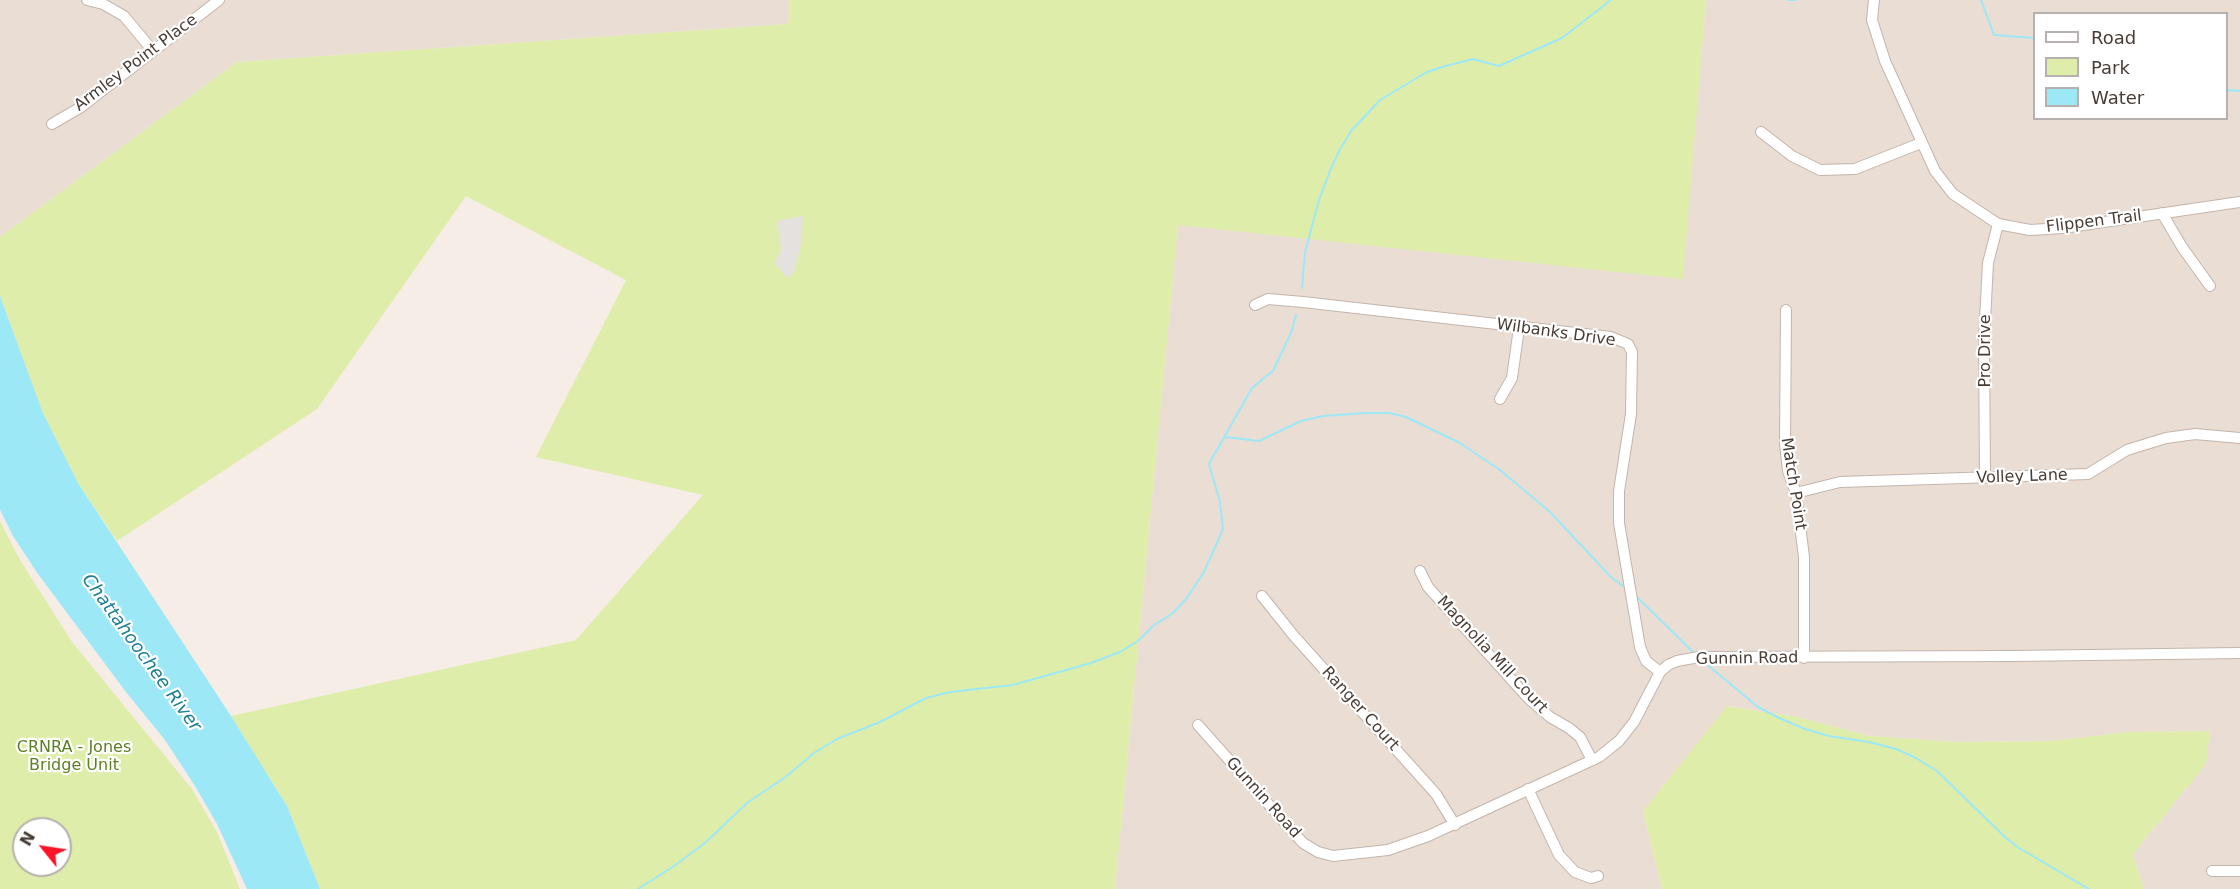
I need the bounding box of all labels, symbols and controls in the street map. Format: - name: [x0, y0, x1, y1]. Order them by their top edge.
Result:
- street label: Armley Point Place: [71, 10, 201, 116]
- legend: [2033, 12, 2228, 120]
- text: Road: [2091, 27, 2136, 48]
- text: Park: [2091, 57, 2130, 78]
- text: Water: [2091, 87, 2144, 108]
- street label: Flippen Trail: [2045, 207, 2143, 237]
- street label: Pro Drive: [1976, 314, 1996, 388]
- street label: Wilbanks Drive: [1495, 315, 1617, 351]
- street label: Match Point: [1776, 436, 1810, 532]
- street label: Volley Lane: [1976, 466, 2068, 488]
- water label: Chattahoochee River: [77, 570, 205, 736]
- street label: Magnolia Mill Court: [1433, 592, 1551, 718]
- street label: Gunnin Road: [1696, 649, 1798, 669]
- street label: Ranger Court: [1317, 663, 1403, 755]
- park label: CRNRA - Jones Bridge Unit: [17, 738, 131, 776]
- street label: Gunnin Road: [1222, 753, 1304, 843]
- north arrow: [12, 817, 72, 877]
- text: N: [16, 828, 39, 849]

